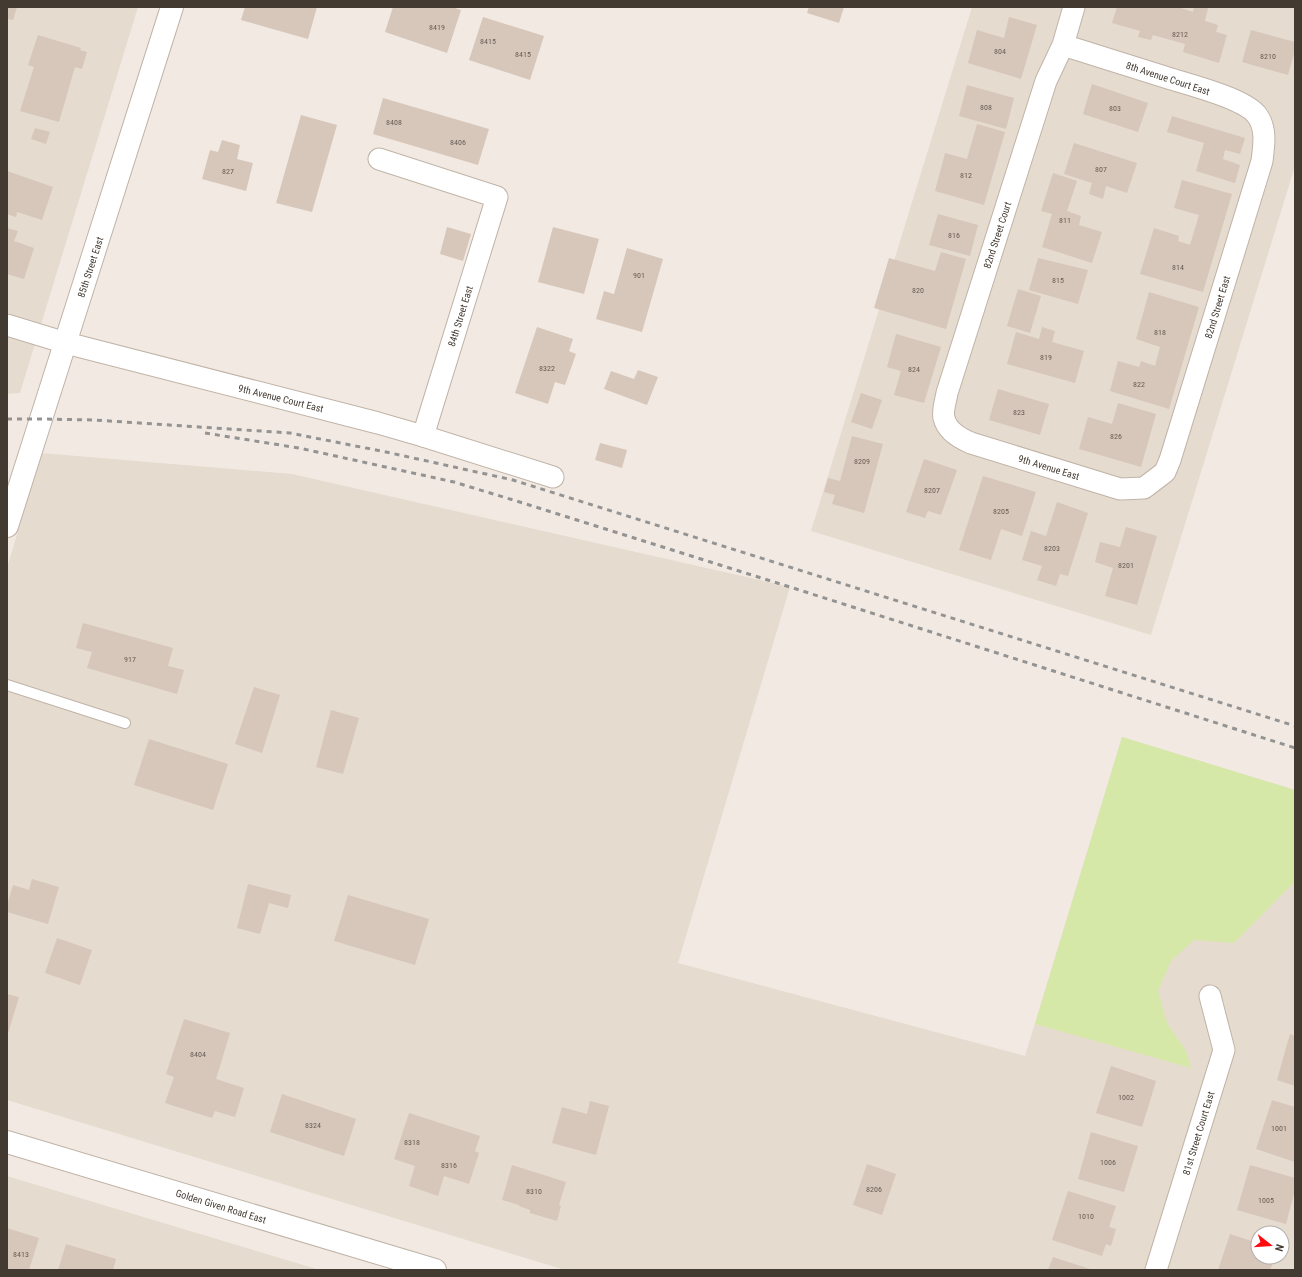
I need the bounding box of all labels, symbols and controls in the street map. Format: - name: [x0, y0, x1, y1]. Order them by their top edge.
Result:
- house number: 8419: [429, 23, 445, 32]
- house number: 8212: [1172, 30, 1188, 39]
- house number: 8415: [480, 37, 496, 46]
- house number: 804: [994, 47, 1006, 56]
- house number: 8415: [515, 50, 531, 59]
- house number: 8210: [1260, 52, 1276, 61]
- street label: 8th Avenue Court East: [1125, 60, 1211, 97]
- house number: 808: [980, 103, 992, 112]
- house number: 803: [1109, 104, 1121, 113]
- house number: 8408: [386, 118, 402, 127]
- house number: 8406: [450, 138, 466, 147]
- house number: 807: [1095, 165, 1107, 174]
- house number: 827: [222, 167, 234, 176]
- house number: 812: [960, 171, 972, 180]
- street label: 82nd Street Court: [982, 200, 1013, 270]
- house number: 811: [1059, 216, 1071, 225]
- house number: 816: [948, 231, 960, 240]
- street label: 85th Street East: [76, 235, 105, 299]
- house number: 814: [1172, 263, 1184, 272]
- house number: 901: [633, 271, 645, 280]
- street label: 82nd Street East: [1203, 274, 1232, 340]
- house number: 815: [1052, 276, 1064, 285]
- street label: 84th Street East: [446, 284, 475, 348]
- house number: 820: [912, 286, 924, 295]
- house number: 818: [1154, 328, 1166, 337]
- house number: 819: [1040, 353, 1052, 362]
- house number: 8322: [539, 364, 555, 373]
- house number: 824: [908, 365, 920, 374]
- house number: 822: [1133, 380, 1145, 389]
- street label: 9th Avenue Court East: [237, 383, 325, 414]
- house number: 823: [1013, 408, 1025, 417]
- house number: 826: [1110, 432, 1122, 441]
- street label: 9th Avenue East: [1017, 453, 1081, 482]
- house number: 8209: [854, 457, 870, 466]
- house number: 8207: [924, 486, 940, 495]
- house number: 8205: [993, 507, 1009, 516]
- house number: 8203: [1044, 544, 1060, 553]
- house number: 8201: [1118, 561, 1134, 570]
- house number: 917: [124, 655, 136, 664]
- house number: 8404: [190, 1050, 206, 1059]
- street label: 81st Street Court East: [1181, 1090, 1216, 1176]
- house number: 1002: [1118, 1093, 1134, 1102]
- house number: 8324: [305, 1121, 321, 1130]
- house number: 1001: [1271, 1124, 1287, 1133]
- house number: 8318: [404, 1138, 420, 1147]
- house number: 1006: [1100, 1158, 1116, 1167]
- house number: 8316: [441, 1161, 457, 1170]
- house number: 8206: [866, 1185, 882, 1194]
- street label: Golden Given Road East: [174, 1187, 267, 1225]
- house number: 8310: [526, 1187, 542, 1196]
- house number: 1005: [1258, 1196, 1274, 1205]
- house number: 1010: [1078, 1212, 1094, 1221]
- north arrow: [1250, 1225, 1290, 1265]
- text: N: [1272, 1243, 1286, 1253]
- house number: 8413: [13, 1250, 29, 1259]

